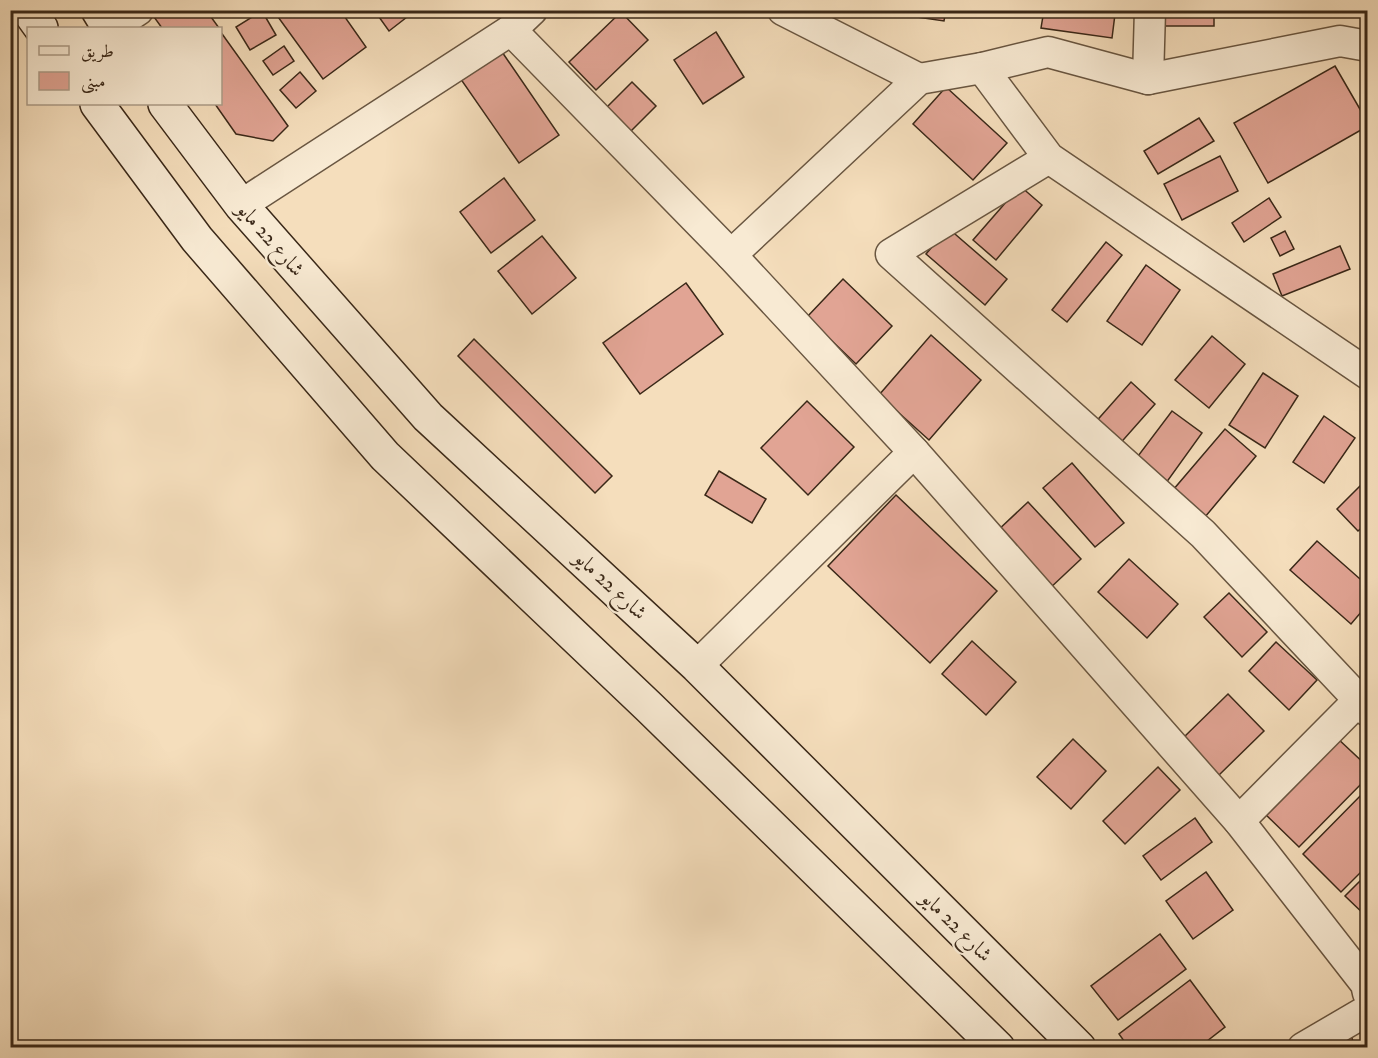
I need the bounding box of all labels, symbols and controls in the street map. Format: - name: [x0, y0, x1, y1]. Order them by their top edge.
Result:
- legend: [27, 27, 222, 105]
- text: طريق: [81, 41, 114, 63]
- text: مبنى: [81, 71, 106, 94]
- street label: شارع 22 مايو: [226, 196, 310, 285]
- street label: شارع 22 مايو: [564, 544, 652, 629]
- street label: شارع 22 مايو: [911, 884, 997, 971]

